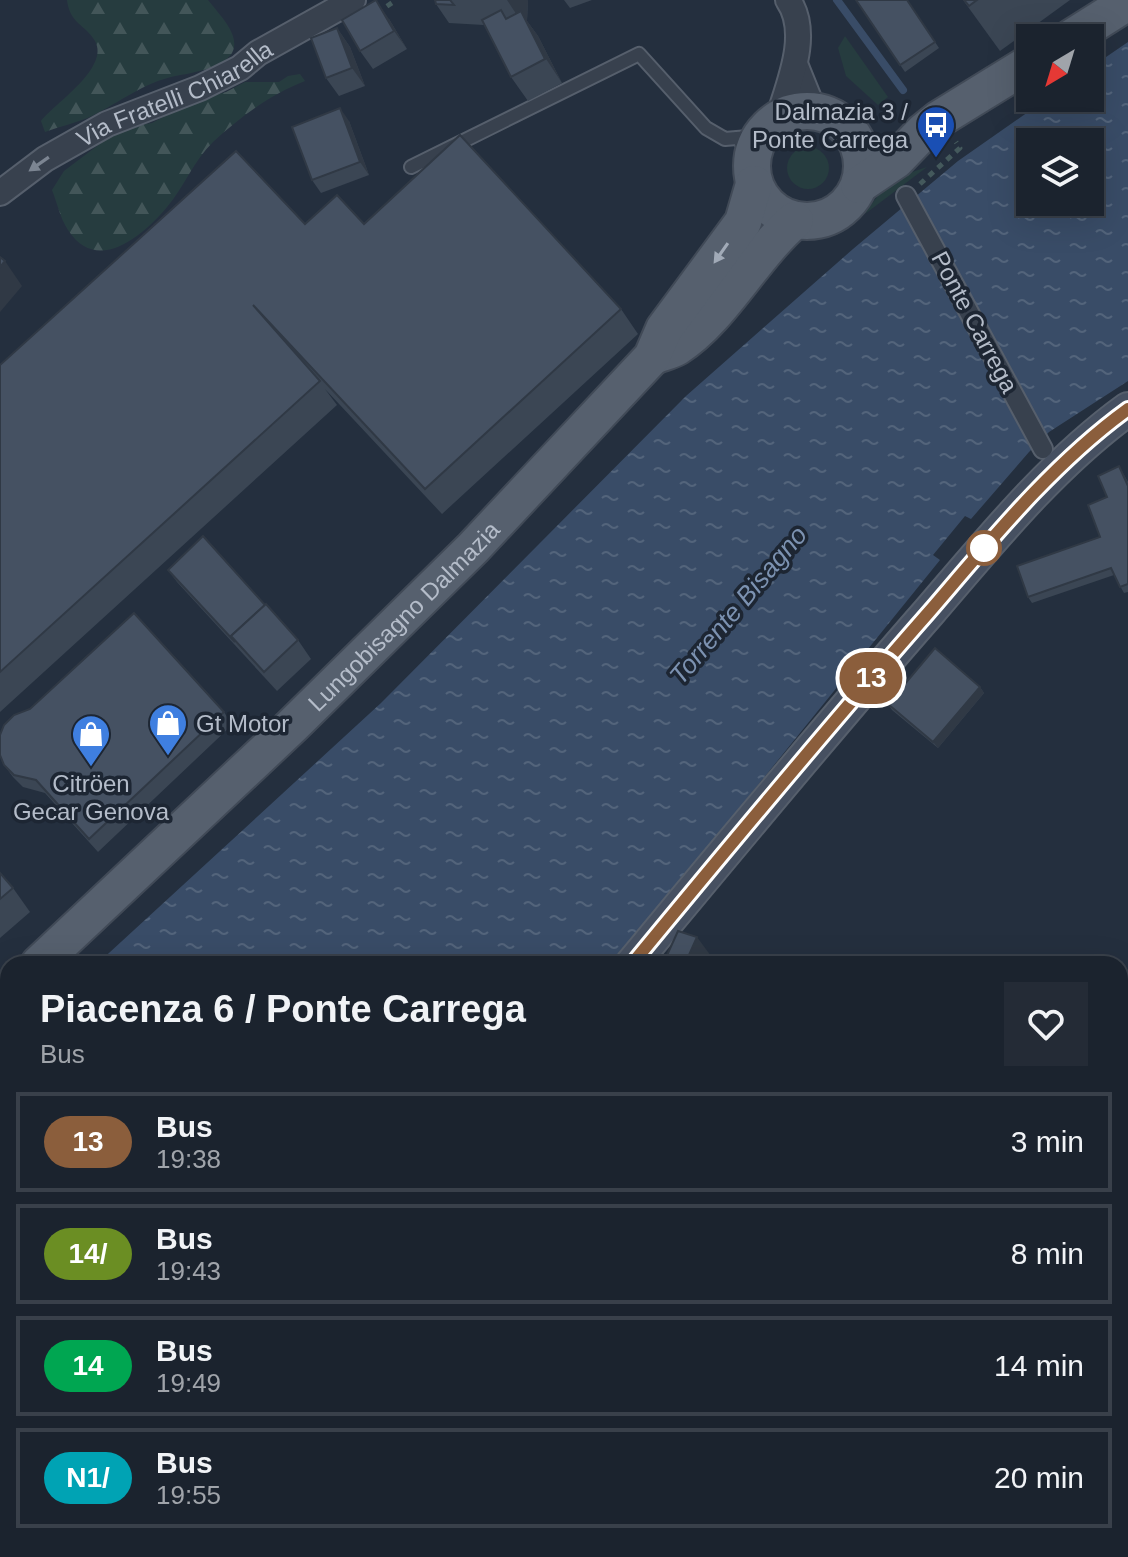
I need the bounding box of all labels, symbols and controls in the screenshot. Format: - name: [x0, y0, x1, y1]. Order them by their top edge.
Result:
- north arrow: [1016, 24, 1104, 112]
- map controls: [1016, 24, 1104, 216]
- street label: Via Fratelli Chiarella: [72, 34, 277, 152]
- place label: Dalmazia 3 / Ponte Carrega: [752, 98, 909, 153]
- bus stop icon: Dalmazia 3 / Ponte Carrega: [915, 104, 957, 159]
- button: layers: [1016, 128, 1104, 216]
- one-way arrow: [28, 156, 49, 171]
- one-way arrow: [714, 243, 729, 264]
- street label: Ponte Carrega: [926, 247, 1024, 398]
- street label: Lungobisagno Dalmazia: [302, 515, 505, 716]
- water label: Torrente Bisagno: [663, 520, 813, 690]
- unlabelled marker: [967, 531, 1001, 565]
- line badge: 13: [835, 652, 907, 704]
- text: 13: [855, 662, 887, 693]
- shop icon: Gt Motor: [147, 702, 189, 757]
- place label: Gt Motor: [196, 710, 289, 737]
- shop icon: Citröen Gecar Genova: [70, 713, 112, 768]
- place label: Citröen Gecar Genova: [13, 770, 170, 825]
- button: heart: [1004, 982, 1088, 1066]
- text: Piacenza 6 / Ponte Carrega: [40, 988, 526, 1030]
- text: Bus: [40, 1039, 85, 1069]
- text: Bus: [156, 1110, 213, 1143]
- text: 3 min: [1011, 1125, 1084, 1158]
- text: 13: [72, 1126, 104, 1157]
- text: 19:38: [156, 1144, 221, 1174]
- text: Bus: [156, 1222, 213, 1255]
- text: 8 min: [1011, 1237, 1084, 1270]
- text: 14/: [69, 1238, 107, 1269]
- text: 19:43: [156, 1256, 221, 1286]
- text: Bus: [156, 1334, 213, 1367]
- text: 14 min: [994, 1349, 1084, 1382]
- text: 14: [72, 1350, 104, 1381]
- text: 19:49: [156, 1368, 221, 1398]
- text: Bus: [156, 1446, 213, 1479]
- text: 20 min: [994, 1461, 1084, 1494]
- text: N1/: [66, 1462, 110, 1493]
- text: 19:55: [156, 1480, 221, 1510]

